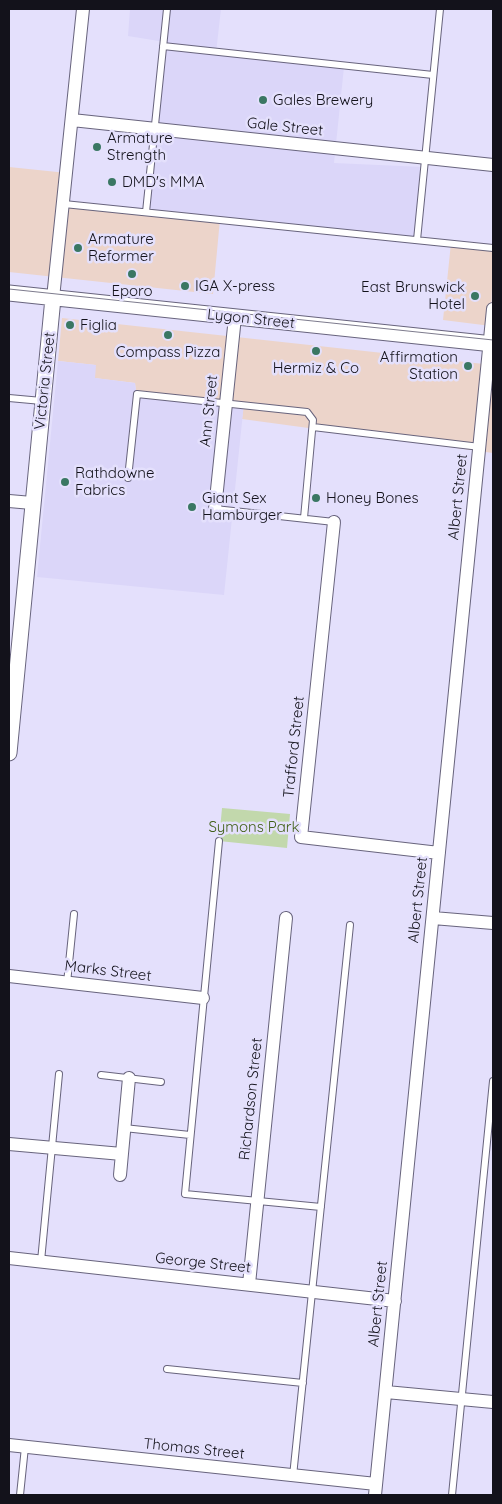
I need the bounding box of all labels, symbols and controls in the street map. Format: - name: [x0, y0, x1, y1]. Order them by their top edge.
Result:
- place label: Gales Brewery: [273, 91, 373, 109]
- marker: Gales Brewery: [257, 94, 269, 106]
- street label: Gale Street: [246, 114, 324, 140]
- place label: Armature Strength: [107, 129, 173, 164]
- marker: Armature Strength: [91, 141, 103, 153]
- place label: DMD's MMA: [122, 173, 205, 191]
- marker: DMD's MMA: [106, 176, 118, 188]
- place label: Armature Reformer: [88, 230, 154, 265]
- marker: Armature Reformer: [72, 242, 84, 254]
- marker: Eporo: [126, 268, 138, 280]
- place label: IGA X-press: [195, 277, 275, 295]
- place label: East Brunswick Hotel: [361, 278, 465, 313]
- marker: IGA X-press: [179, 280, 191, 292]
- place label: Eporo: [111, 282, 153, 300]
- marker: East Brunswick Hotel: [469, 290, 481, 302]
- street label: Lygon Street: [206, 305, 296, 333]
- place label: Figlia: [80, 316, 117, 334]
- marker: Figlia: [64, 319, 76, 331]
- marker: Compass Pizza: [162, 329, 174, 341]
- street label: Victoria Street: [31, 331, 59, 431]
- place label: Compass Pizza: [116, 343, 220, 361]
- marker: Hermiz & Co: [310, 345, 322, 357]
- place label: Affirmation Station: [380, 348, 458, 383]
- place label: Hermiz & Co: [273, 359, 359, 377]
- marker: Affirmation Station: [462, 360, 474, 372]
- street label: Ann Street: [196, 374, 222, 448]
- street label: Albert Street: [445, 453, 471, 541]
- place label: Rathdowne Fabrics: [75, 464, 154, 499]
- marker: Rathdowne Fabrics: [59, 476, 71, 488]
- place label: Giant Sex Hamburger: [202, 489, 282, 524]
- place label: Honey Bones: [326, 489, 419, 507]
- marker: Honey Bones: [310, 492, 322, 504]
- marker: Giant Sex Hamburger: [186, 501, 198, 513]
- street label: Trafford Street: [280, 695, 308, 799]
- park label: Symons Park: [208, 818, 300, 836]
- street label: Albert Street: [405, 856, 431, 944]
- street label: Marks Street: [64, 957, 152, 985]
- street label: Richardson Street: [236, 1037, 266, 1161]
- street label: George Street: [154, 1249, 252, 1277]
- street label: Albert Street: [365, 1260, 391, 1348]
- street label: Thomas Street: [143, 1435, 245, 1463]

